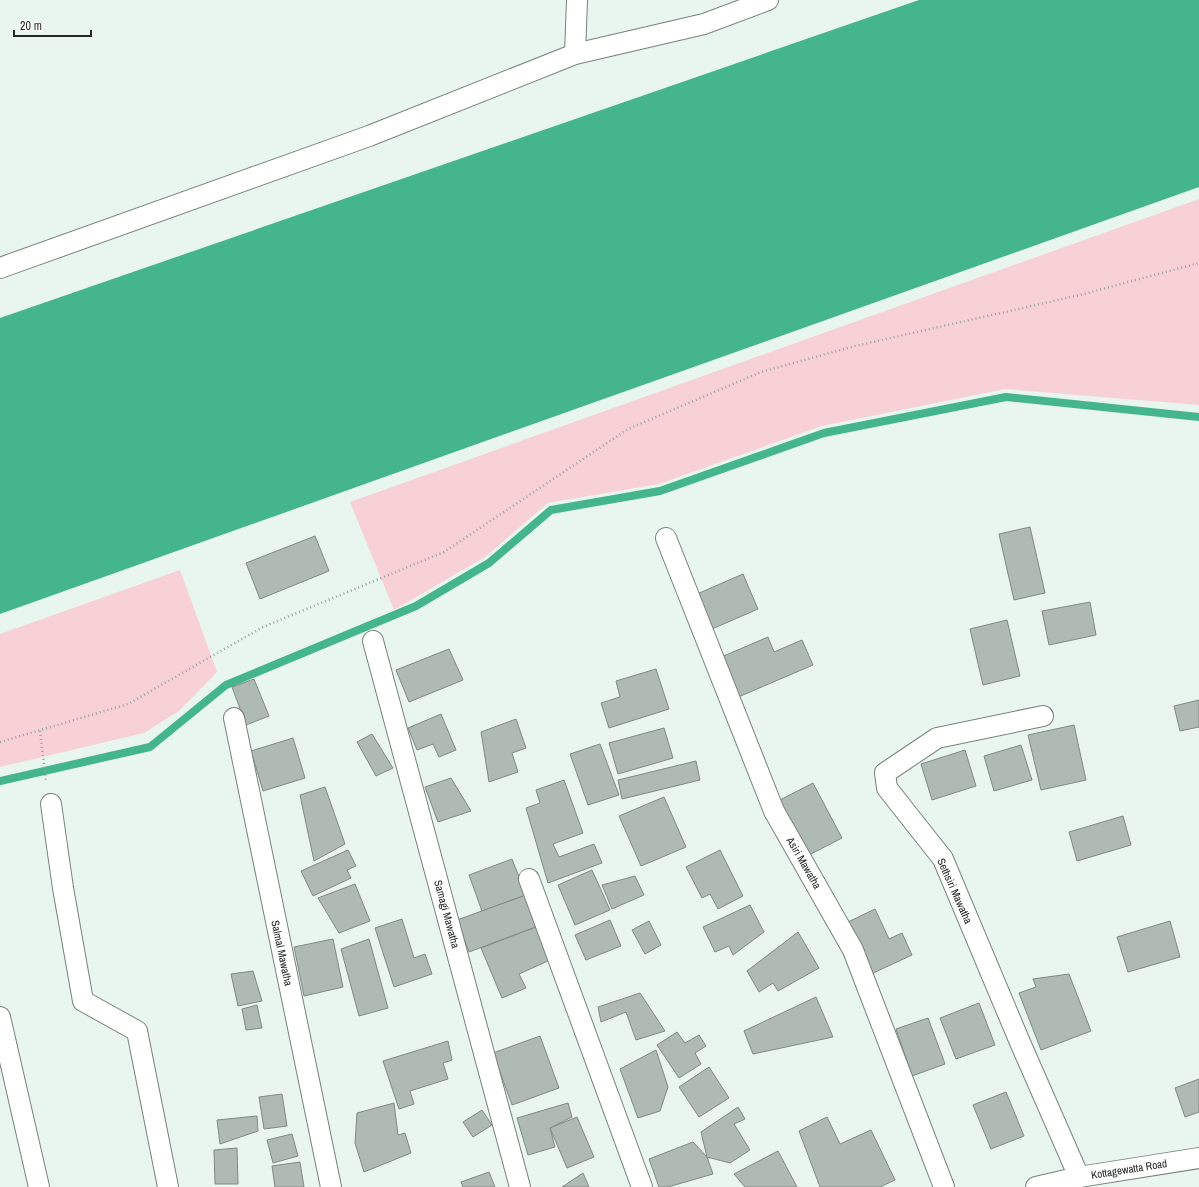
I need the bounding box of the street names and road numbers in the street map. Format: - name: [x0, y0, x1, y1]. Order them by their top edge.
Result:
- street label: Asiri Mawatha: [783, 834, 824, 891]
- street label: Sethsiri Mawatha: [934, 856, 976, 926]
- street label: Samagi Mawatha: [431, 878, 463, 950]
- street label: Salmal Mawatha: [268, 919, 296, 987]
- street label: Kottagewatta Road: [1090, 1156, 1168, 1182]

